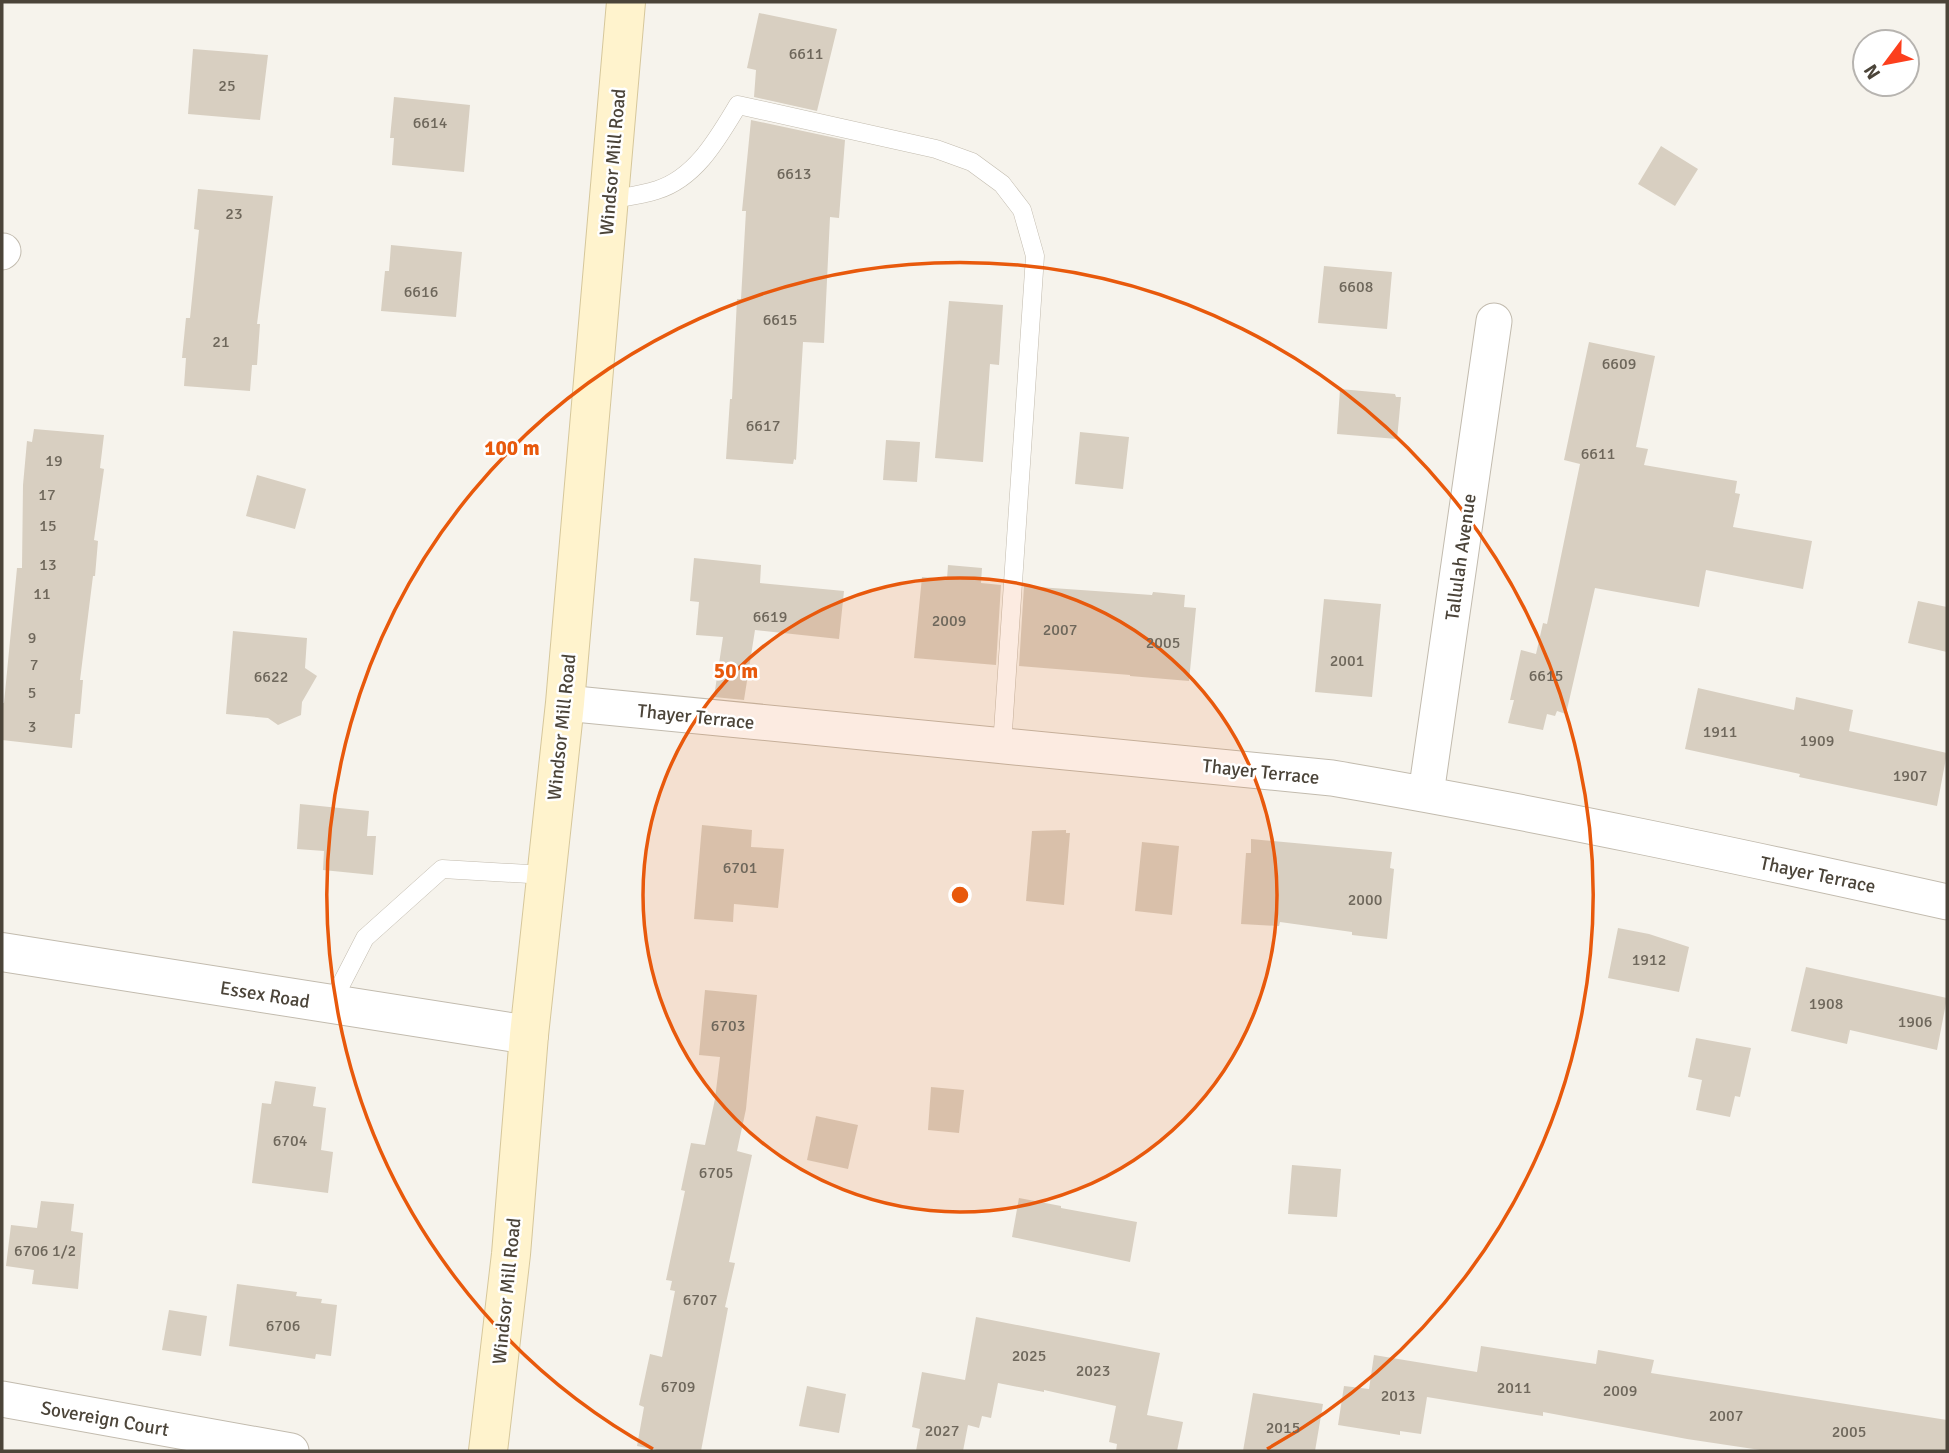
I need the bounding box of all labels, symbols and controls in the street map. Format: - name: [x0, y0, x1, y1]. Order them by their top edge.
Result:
- north arrow: [1851, 28, 1921, 98]
- house number: 6611: [789, 44, 823, 64]
- text: N: [1859, 60, 1886, 83]
- house number: 25: [218, 76, 236, 96]
- street label: Windsor Mill Road: [595, 88, 631, 237]
- house number: 6614: [413, 113, 448, 133]
- house number: 6613: [777, 164, 811, 184]
- house number: 23: [225, 204, 243, 224]
- house number: 6608: [1339, 277, 1373, 297]
- house number: 6616: [404, 282, 438, 302]
- house number: 6615: [763, 310, 797, 330]
- house number: 21: [212, 332, 230, 352]
- house number: 6609: [1602, 354, 1636, 374]
- house number: 6617: [746, 416, 780, 436]
- text: 100 m: [484, 435, 540, 461]
- house number: 6611: [1581, 444, 1615, 464]
- house number: 19: [45, 451, 63, 471]
- house number: 17: [38, 485, 56, 505]
- street label: Tallulah Avenue: [1440, 492, 1482, 622]
- house number: 15: [39, 516, 57, 536]
- house number: 13: [39, 555, 57, 575]
- house number: 11: [33, 584, 51, 604]
- house number: 6619: [753, 607, 787, 627]
- house number: 2009: [932, 611, 966, 631]
- house number: 2007: [1043, 620, 1077, 640]
- house number: 9: [28, 628, 36, 648]
- house number: 2005: [1146, 633, 1180, 653]
- house number: 2001: [1330, 651, 1364, 671]
- street label: Windsor Mill Road: [542, 653, 582, 802]
- house number: 7: [30, 655, 38, 675]
- text: 50 m: [714, 658, 758, 684]
- house number: 6615: [1529, 666, 1563, 686]
- house number: 6622: [254, 667, 288, 687]
- house number: 5: [28, 683, 36, 703]
- street label: Thayer Terrace: [636, 699, 756, 735]
- house number: 3: [28, 717, 36, 737]
- house number: 1911: [1703, 722, 1737, 742]
- house number: 1909: [1800, 731, 1834, 751]
- street label: Thayer Terrace: [1201, 754, 1321, 790]
- house number: 1907: [1893, 766, 1927, 786]
- street label: Thayer Terrace: [1758, 851, 1878, 899]
- house number: 6701: [723, 858, 757, 878]
- centre of rings: [948, 883, 972, 907]
- house number: 2000: [1348, 890, 1382, 910]
- house number: 1912: [1632, 950, 1666, 970]
- street label: Essex Road: [218, 976, 311, 1014]
- house number: 1908: [1809, 994, 1843, 1014]
- house number: 1906: [1898, 1012, 1932, 1032]
- house number: 6703: [711, 1016, 745, 1036]
- house number: 6704: [273, 1131, 308, 1151]
- house number: 6705: [699, 1163, 733, 1183]
- street label: Windsor Mill Road: [487, 1217, 527, 1366]
- house number: 6706 1/2: [14, 1241, 76, 1261]
- house number: 6707: [683, 1290, 717, 1310]
- house number: 6706: [266, 1316, 300, 1336]
- house number: 2025: [1012, 1346, 1046, 1366]
- house number: 2023: [1076, 1361, 1110, 1381]
- house number: 6709: [661, 1377, 695, 1397]
- house number: 2011: [1497, 1378, 1531, 1398]
- house number: 2009: [1603, 1381, 1637, 1401]
- house number: 2013: [1381, 1386, 1415, 1406]
- street label: Sovereign Court: [39, 1396, 171, 1442]
- house number: 2007: [1709, 1406, 1743, 1426]
- house number: 2015: [1266, 1418, 1300, 1438]
- house number: 2027: [925, 1421, 959, 1441]
- house number: 2005: [1832, 1422, 1866, 1442]

